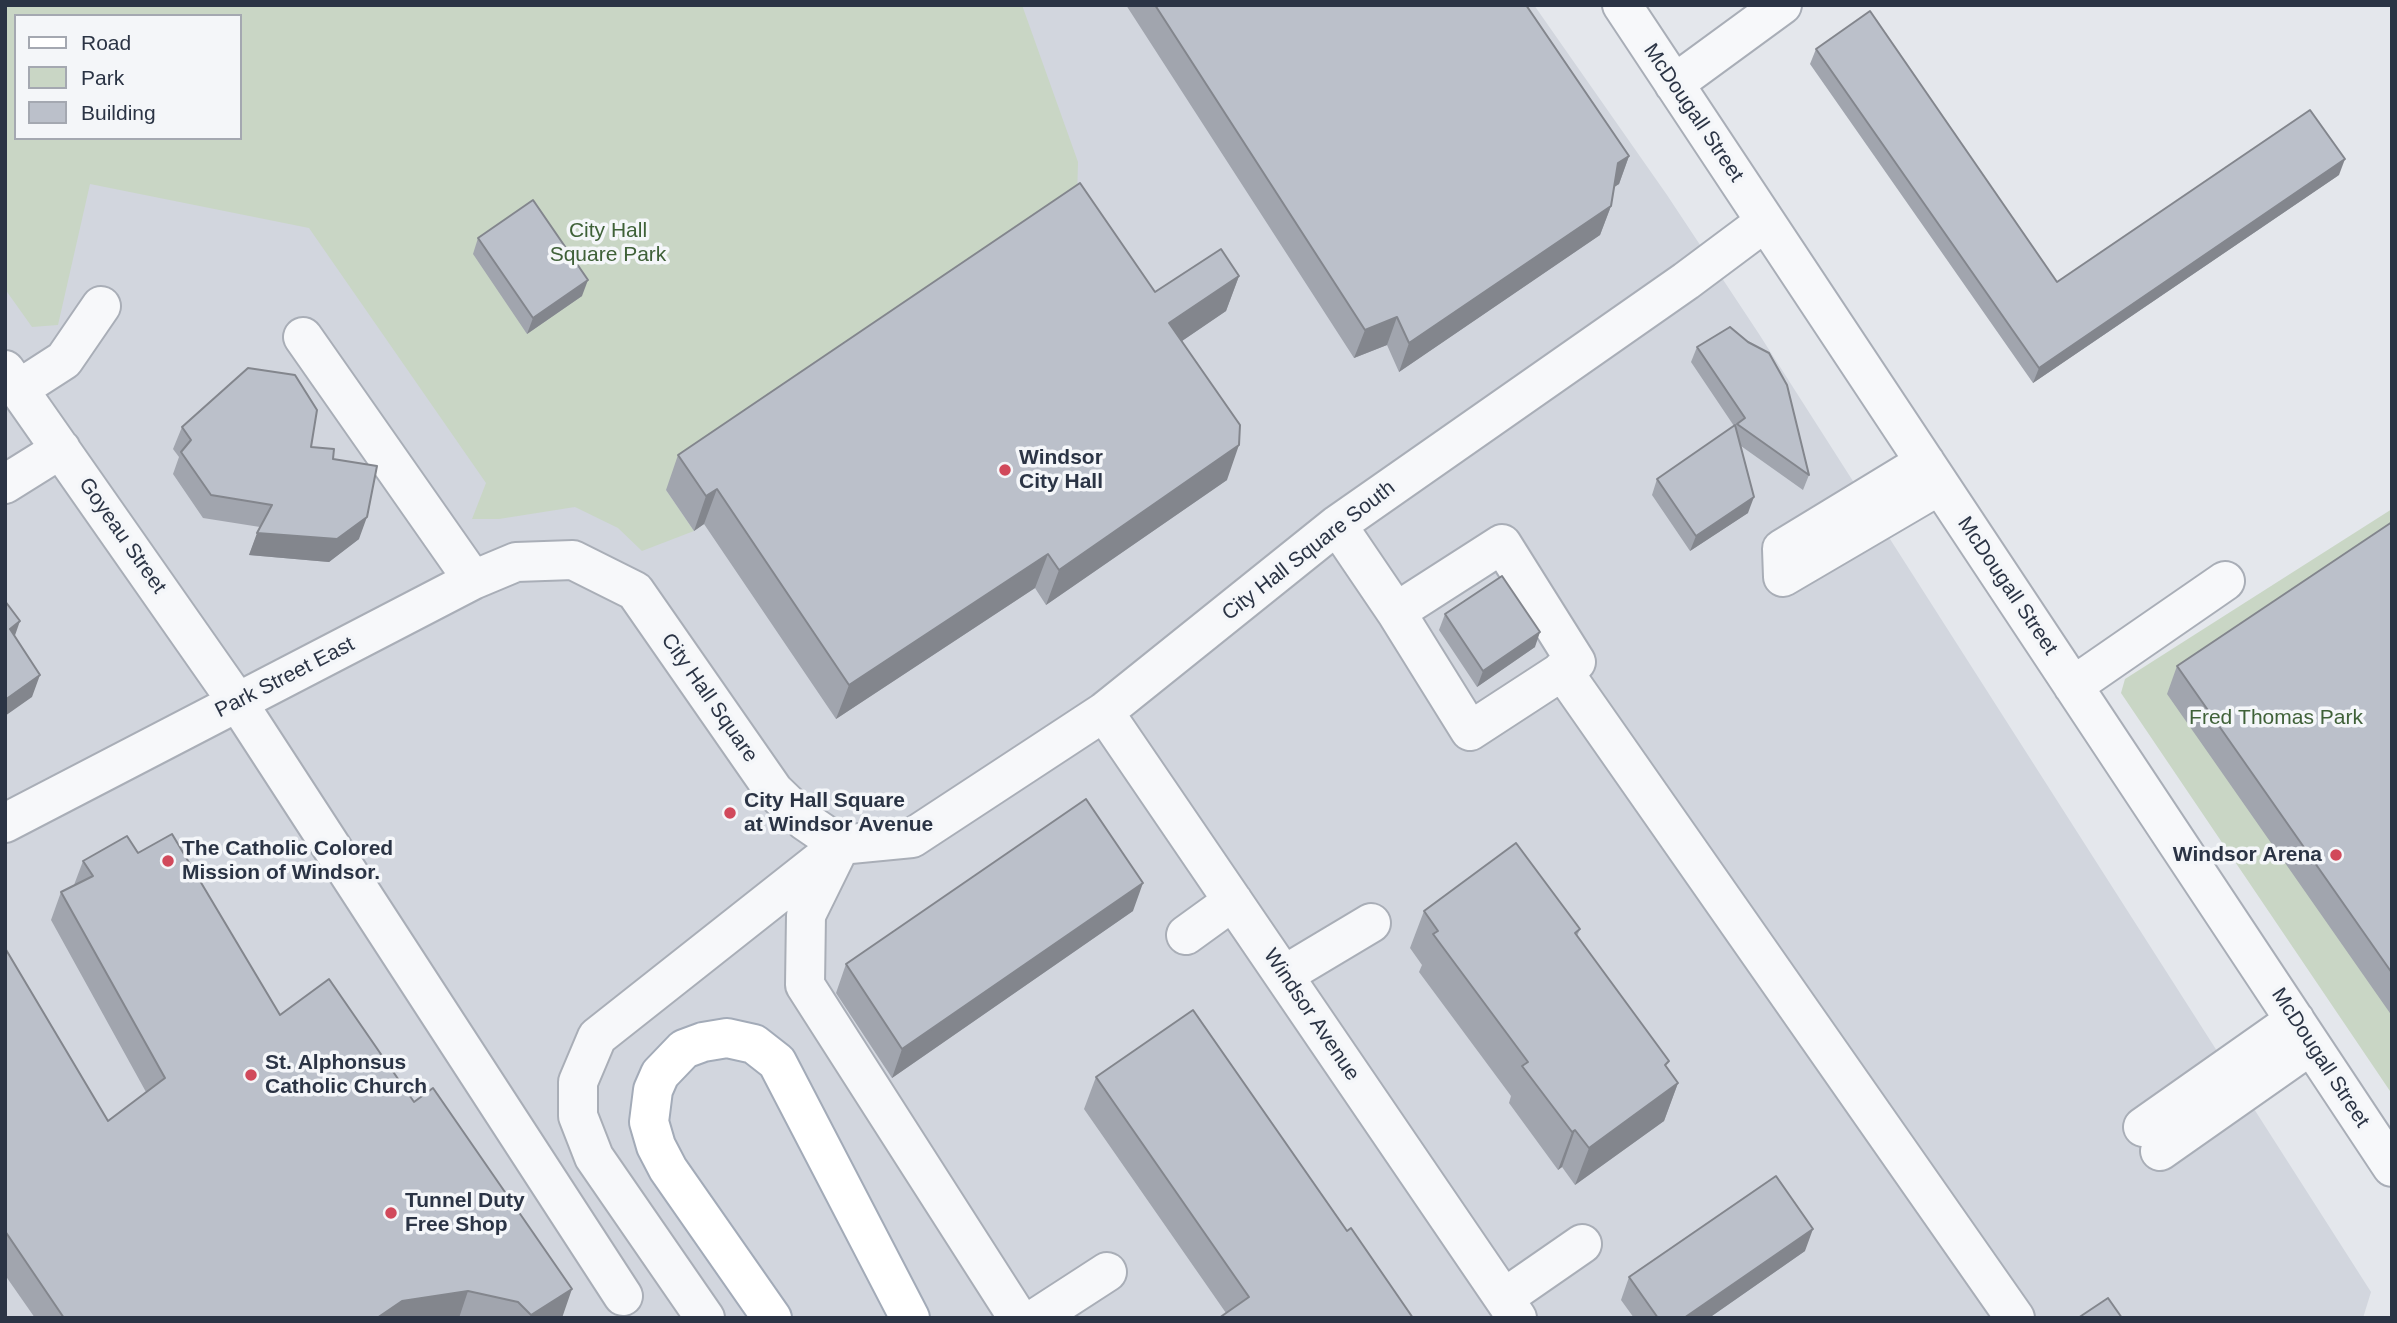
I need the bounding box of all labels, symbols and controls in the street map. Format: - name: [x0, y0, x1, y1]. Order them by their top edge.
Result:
- legend: [14, 14, 242, 140]
- text: Road: [81, 31, 131, 54]
- street label: McDougall Street: [1638, 39, 1748, 187]
- text: Park: [81, 66, 124, 89]
- text: Building: [81, 101, 156, 124]
- park label: City Hall Square Park: [550, 218, 666, 268]
- place label: Windsor City Hall: [1019, 445, 1103, 495]
- marker: Windsor City Hall: [997, 462, 1013, 478]
- street label: Goyeau Street: [73, 473, 171, 599]
- street label: City Hall Square South: [1218, 476, 1400, 626]
- street label: McDougall Street: [1952, 512, 2062, 660]
- street label: City Hall Square: [655, 629, 763, 767]
- street label: Park Street East: [211, 632, 359, 724]
- park label: Fred Thomas Park: [2189, 705, 2363, 731]
- place label: City Hall Square at Windsor Avenue: [744, 788, 933, 838]
- marker: City Hall Square at Windsor Avenue: [722, 805, 738, 821]
- place label: The Catholic Colored Mission of Windsor.: [182, 836, 393, 886]
- place label: Windsor Arena: [2173, 842, 2322, 868]
- marker: Windsor Arena: [2328, 847, 2344, 863]
- marker: The Catholic Colored Mission of Windsor.: [160, 853, 176, 869]
- street label: Windsor Avenue: [1258, 944, 1364, 1086]
- street label: McDougall Street: [2266, 984, 2374, 1132]
- place label: St. Alphonsus Catholic Church: [265, 1050, 427, 1100]
- marker: St. Alphonsus Catholic Church: [243, 1067, 259, 1083]
- place label: Tunnel Duty Free Shop: [405, 1188, 525, 1238]
- marker: Tunnel Duty Free Shop: [383, 1205, 399, 1221]

